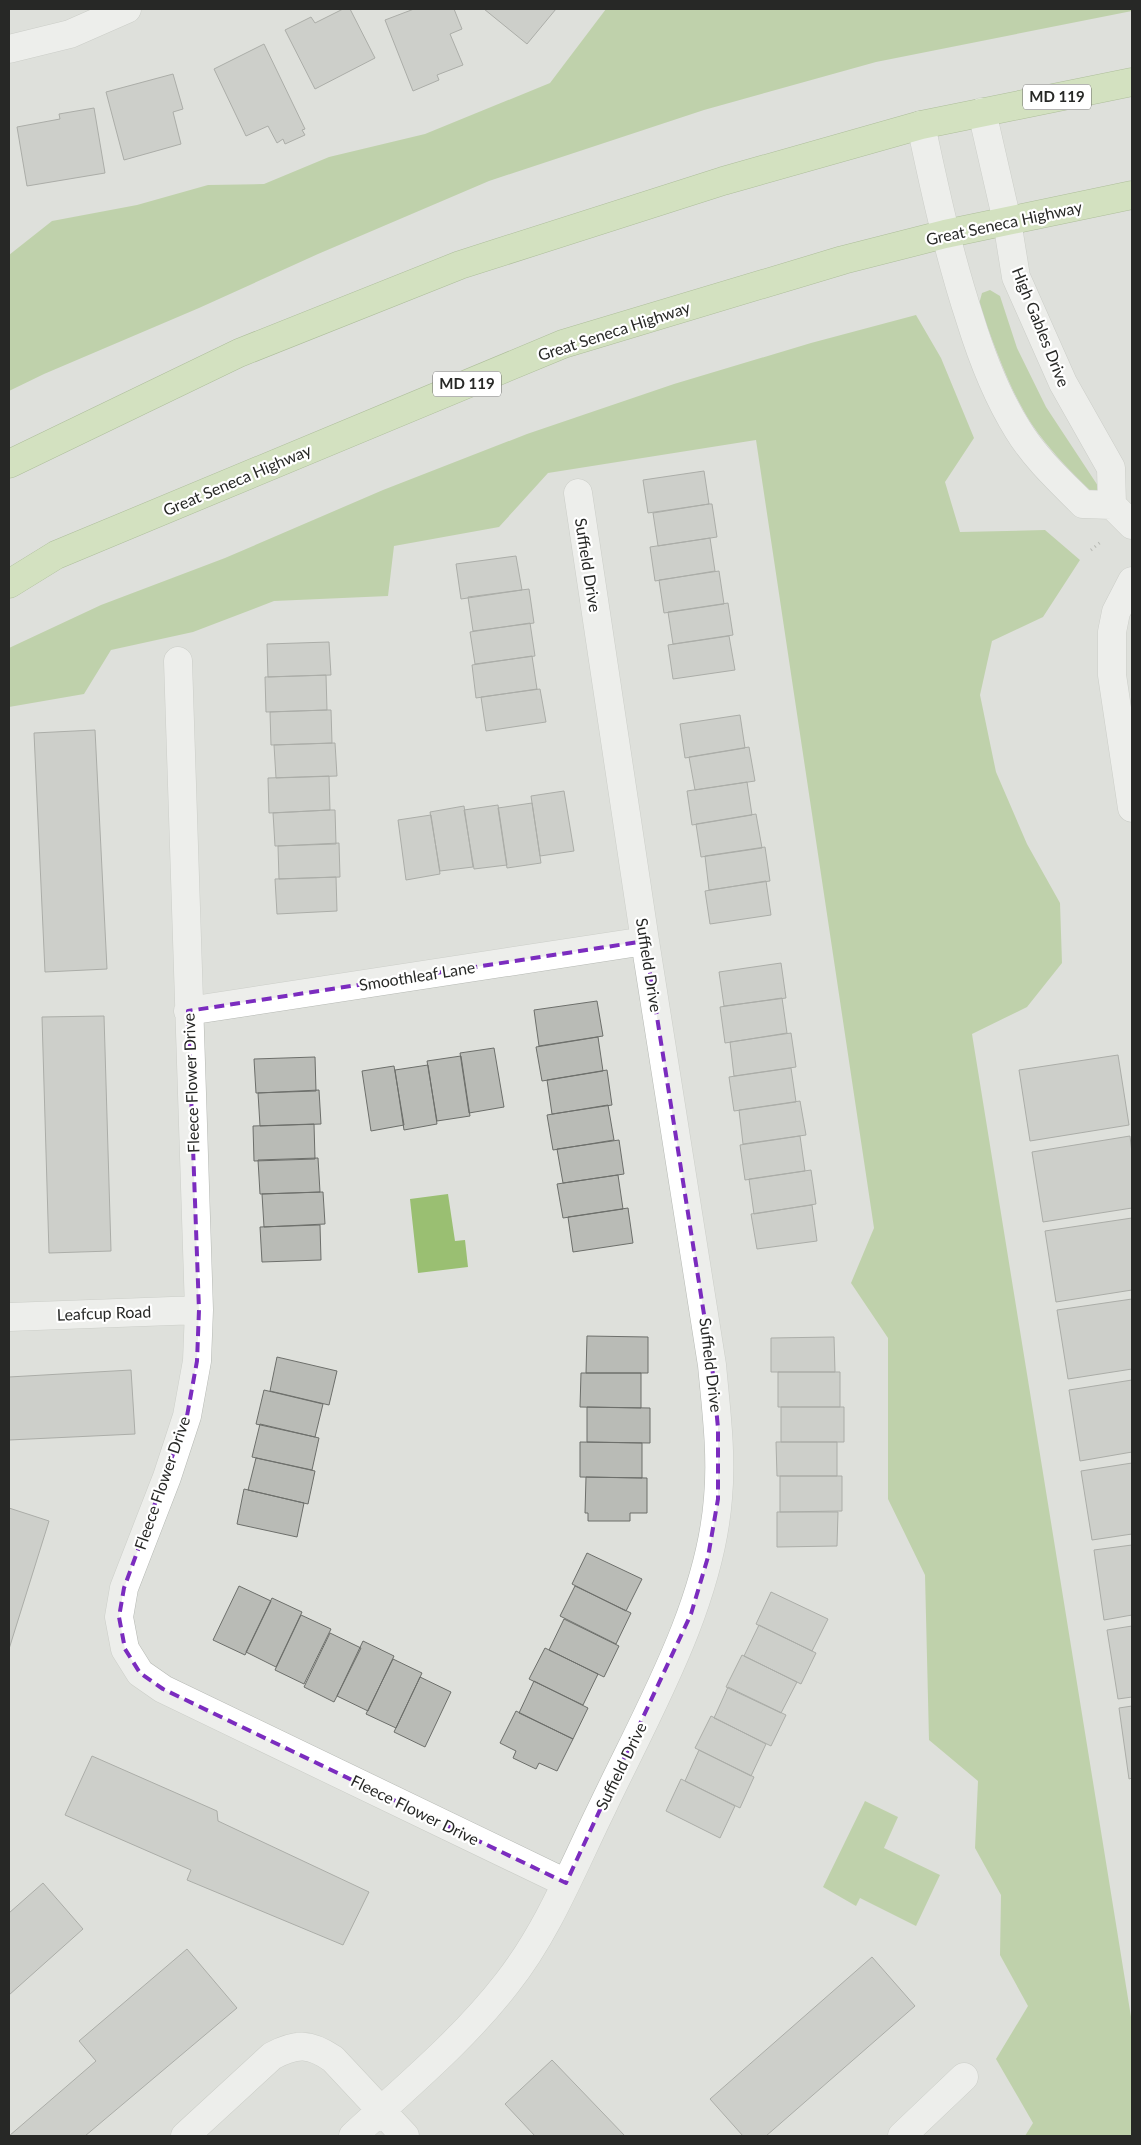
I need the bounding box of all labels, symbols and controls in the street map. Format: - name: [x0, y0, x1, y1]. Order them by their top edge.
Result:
- road number: MD 119: [1023, 84, 1091, 110]
- street label: Great Seneca Highway: [924, 197, 1084, 248]
- street label: High Gables Drive: [1009, 264, 1074, 389]
- street label: Great Seneca Highway: [535, 297, 693, 364]
- road number: MD 119: [433, 372, 501, 396]
- street label: Great Seneca Highway: [160, 439, 314, 519]
- street label: Suffield Drive: [572, 516, 605, 613]
- street label: Suffield Drive: [633, 916, 666, 1013]
- street label: Smoothleaf Lane: [357, 957, 476, 994]
- street label: Fleece Flower Drive: [179, 1013, 202, 1153]
- street label: Leafcup Road: [56, 1301, 151, 1324]
- street label: Suffield Drive: [696, 1317, 727, 1413]
- street label: Fleece Flower Drive: [130, 1414, 193, 1552]
- street label: Suffield Drive: [591, 1719, 650, 1813]
- street label: Fleece Flower Drive: [348, 1770, 482, 1849]

